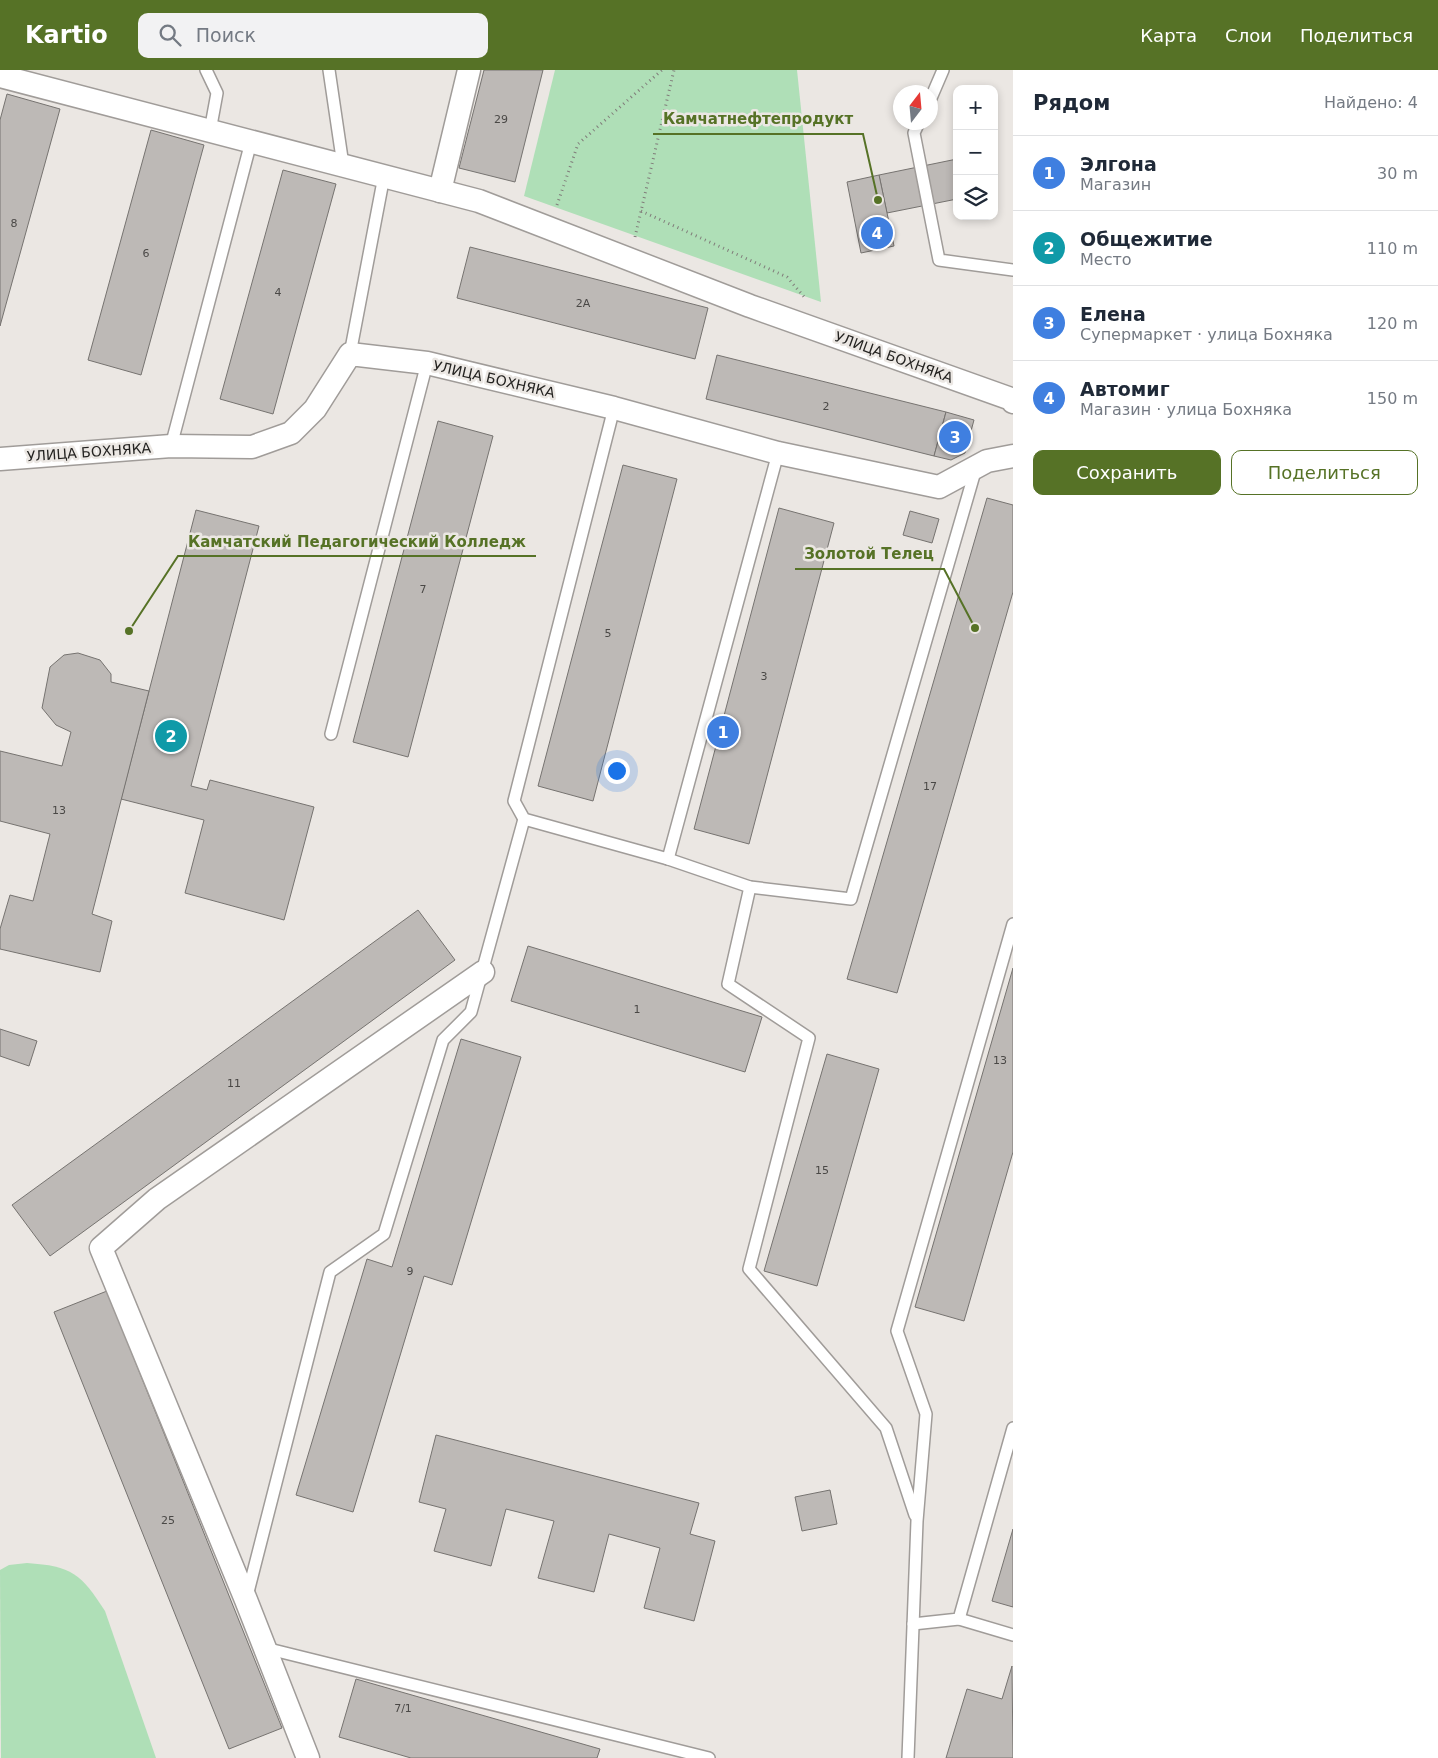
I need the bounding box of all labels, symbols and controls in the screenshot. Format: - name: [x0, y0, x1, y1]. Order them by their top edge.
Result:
- search box: [138, 13, 488, 58]
- text: Kartio: [25, 21, 108, 49]
- icon: search: [156, 21, 184, 49]
- text: Поиск: [196, 24, 256, 46]
- text: Карта: [1140, 25, 1197, 46]
- text: Слои: [1225, 25, 1272, 46]
- text: Поделиться: [1300, 25, 1413, 46]
- north arrow: [893, 85, 938, 130]
- map controls: [953, 85, 998, 220]
- button: +: [953, 85, 998, 130]
- text: Рядом: [1033, 91, 1110, 115]
- text: Найдено: 4: [1324, 93, 1418, 112]
- callout: Камчатнефтепродукт: [653, 104, 863, 134]
- text: Камчатнефтепродукт: [663, 110, 853, 128]
- house number: 29: [494, 113, 508, 126]
- button: −: [953, 130, 998, 175]
- text: Элгона: [1080, 153, 1157, 175]
- text: 1: [1043, 164, 1055, 183]
- text: 30 m: [1377, 164, 1418, 183]
- button: layers: [953, 175, 998, 220]
- text: Магазин: [1080, 175, 1151, 194]
- pin: 4: [861, 214, 893, 252]
- house number: 8: [11, 217, 18, 230]
- text: Общежитие: [1080, 228, 1213, 250]
- text: 2: [1043, 239, 1055, 258]
- text: 110 m: [1367, 239, 1418, 258]
- house number: 6: [143, 247, 150, 260]
- text: Место: [1080, 250, 1132, 269]
- house number: 4: [275, 286, 282, 299]
- house number: 2А: [576, 297, 591, 310]
- text: Елена: [1080, 303, 1146, 325]
- text: 3: [1043, 314, 1055, 333]
- text: 120 m: [1367, 314, 1418, 333]
- text: Супермаркет · улица Бохняка: [1080, 325, 1333, 344]
- street label: УЛИЦА БОХНЯКА: [833, 328, 956, 386]
- street label: УЛИЦА БОХНЯКА: [432, 357, 557, 401]
- text: Автомиг: [1080, 378, 1170, 400]
- text: 4: [1043, 389, 1055, 408]
- text: 150 m: [1367, 389, 1418, 408]
- house number: 2: [823, 400, 830, 413]
- text: Магазин · улица Бохняка: [1080, 400, 1292, 419]
- pin: 3: [939, 418, 971, 456]
- street label: УЛИЦА БОХНЯКА: [26, 440, 152, 464]
- button: Сохранить: [1033, 450, 1221, 495]
- button: Поделиться: [1231, 450, 1418, 495]
- callout: Камчатский Педагогический Колледж: [178, 526, 536, 556]
- text: Камчатский Педагогический Колледж: [188, 533, 526, 551]
- callout: Золотой Телец: [795, 539, 944, 569]
- text: Золотой Телец: [804, 545, 934, 563]
- house number: 7: [420, 583, 427, 596]
- house number: 5: [605, 627, 612, 640]
- house number: 3: [761, 670, 768, 683]
- pin: 1: [707, 713, 739, 751]
- pin: 2: [155, 717, 187, 755]
- your location: [604, 758, 630, 784]
- house number: 17: [923, 780, 937, 793]
- house number: 13: [52, 804, 66, 817]
- house number: 1: [634, 1003, 641, 1016]
- house number: 13: [993, 1054, 1007, 1067]
- house number: 11: [227, 1077, 241, 1090]
- house number: 15: [815, 1164, 829, 1177]
- house number: 9: [407, 1265, 414, 1278]
- house number: 25: [161, 1514, 175, 1527]
- house number: 7/1: [394, 1702, 412, 1715]

